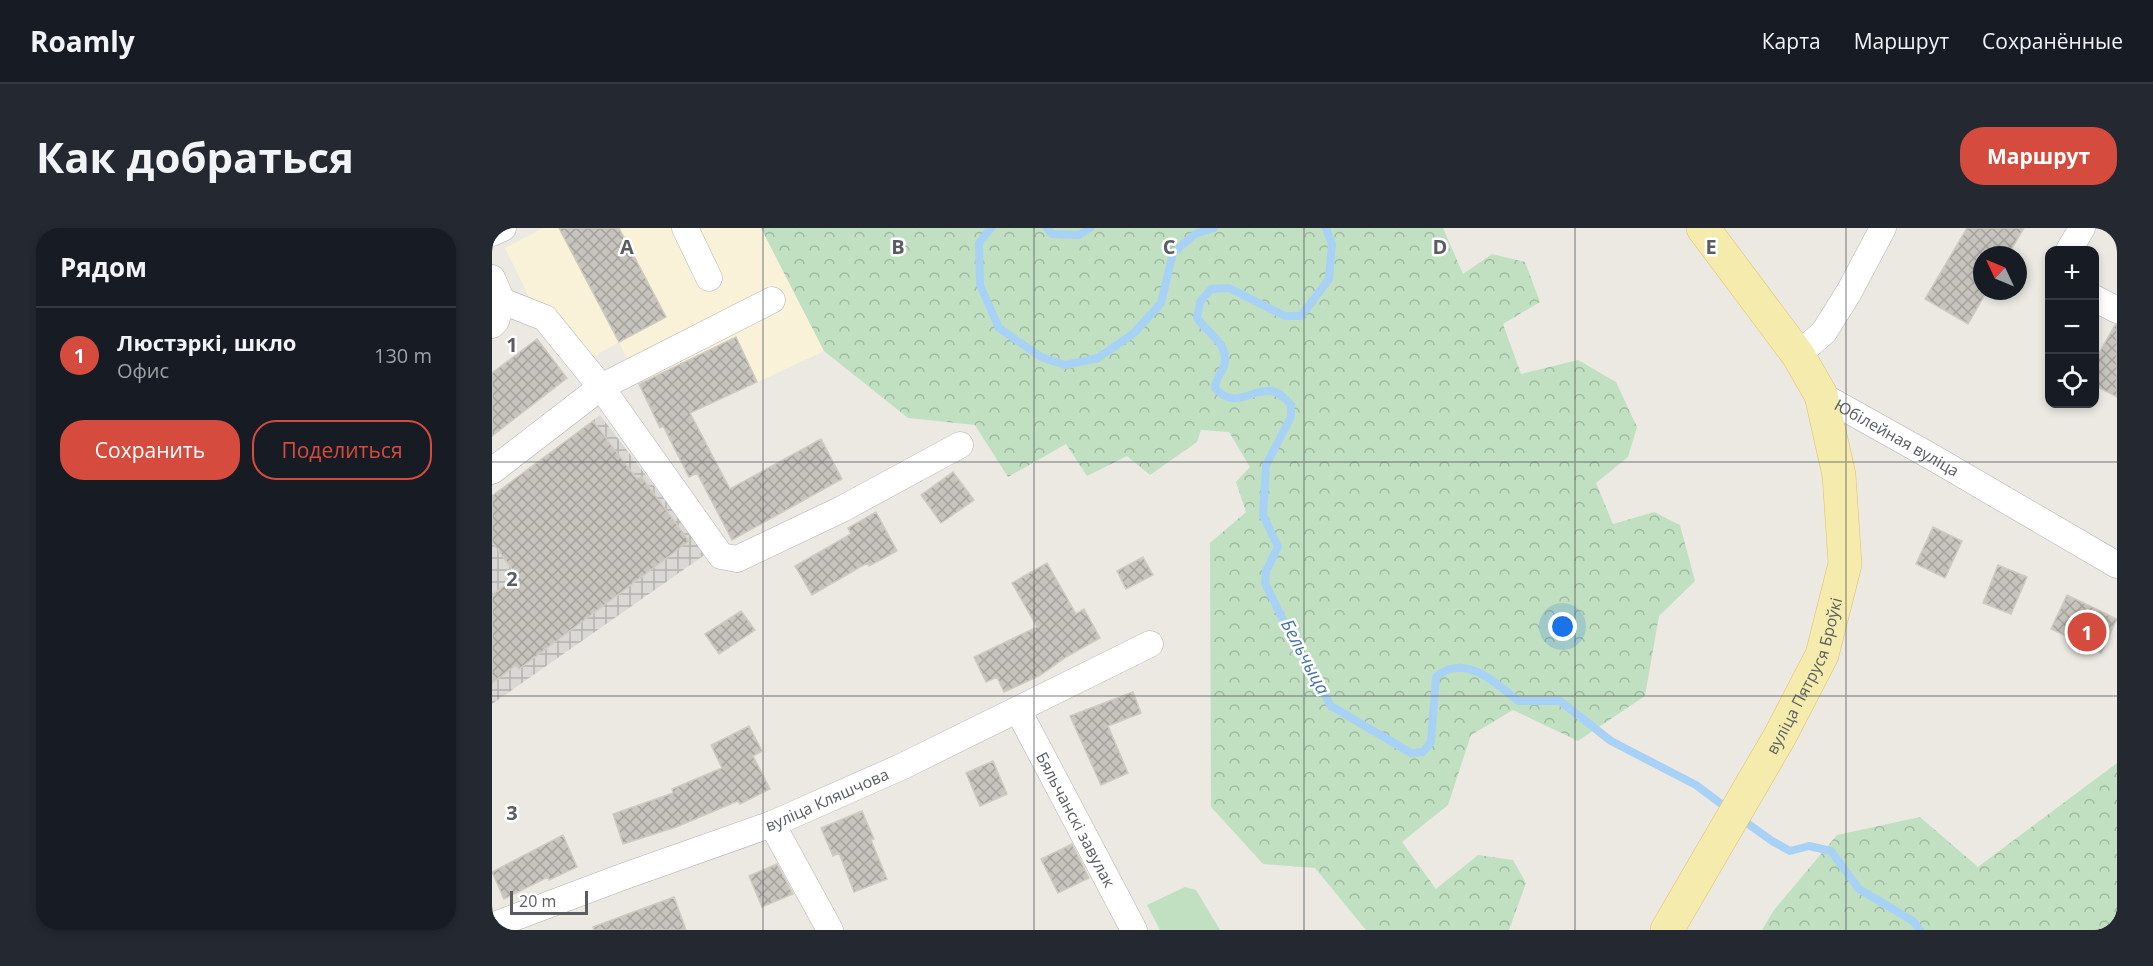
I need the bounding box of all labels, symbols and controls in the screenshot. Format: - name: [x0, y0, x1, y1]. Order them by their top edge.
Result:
- text: Roamly: [30, 22, 135, 60]
- text: Карта: [1762, 27, 1821, 55]
- text: Маршрут: [1854, 27, 1949, 55]
- text: Сохранённые: [1982, 27, 2123, 55]
- button: Маршрут: [1960, 127, 2117, 185]
- text: Как добраться: [36, 128, 354, 185]
- text: A: [620, 233, 634, 260]
- text: B: [891, 233, 905, 260]
- text: C: [1163, 233, 1176, 260]
- text: D: [1433, 233, 1447, 260]
- text: E: [1705, 233, 1717, 260]
- north arrow: [1973, 246, 2027, 300]
- map controls: [2045, 246, 2099, 408]
- button: +: [2045, 246, 2099, 300]
- text: Рядом: [60, 249, 147, 285]
- button: −: [2045, 300, 2099, 354]
- text: Люстэркі, шкло: [117, 327, 296, 357]
- text: 1: [506, 331, 518, 358]
- text: 1: [74, 342, 85, 369]
- text: 130 m: [374, 342, 432, 369]
- button: locate: [2045, 354, 2099, 408]
- text: Офис: [117, 357, 169, 384]
- street label: Юбілейная вуліца: [1830, 394, 1963, 482]
- button: Сохранить: [60, 420, 240, 480]
- button: Поделиться: [252, 420, 432, 480]
- text: 2: [506, 565, 518, 592]
- street label: вуліца Пятруся Броўкі: [1761, 595, 1847, 758]
- pin: 1: [2068, 610, 2106, 654]
- your location: [1548, 612, 1577, 641]
- water label: Бельчыца: [1276, 615, 1336, 698]
- street label: Бяльчанскі завулак: [1031, 748, 1121, 892]
- street label: вуліца Кляшчова: [762, 763, 892, 837]
- text: 3: [506, 799, 518, 826]
- scale bar: [510, 888, 588, 916]
- text: 20 m: [519, 890, 556, 912]

